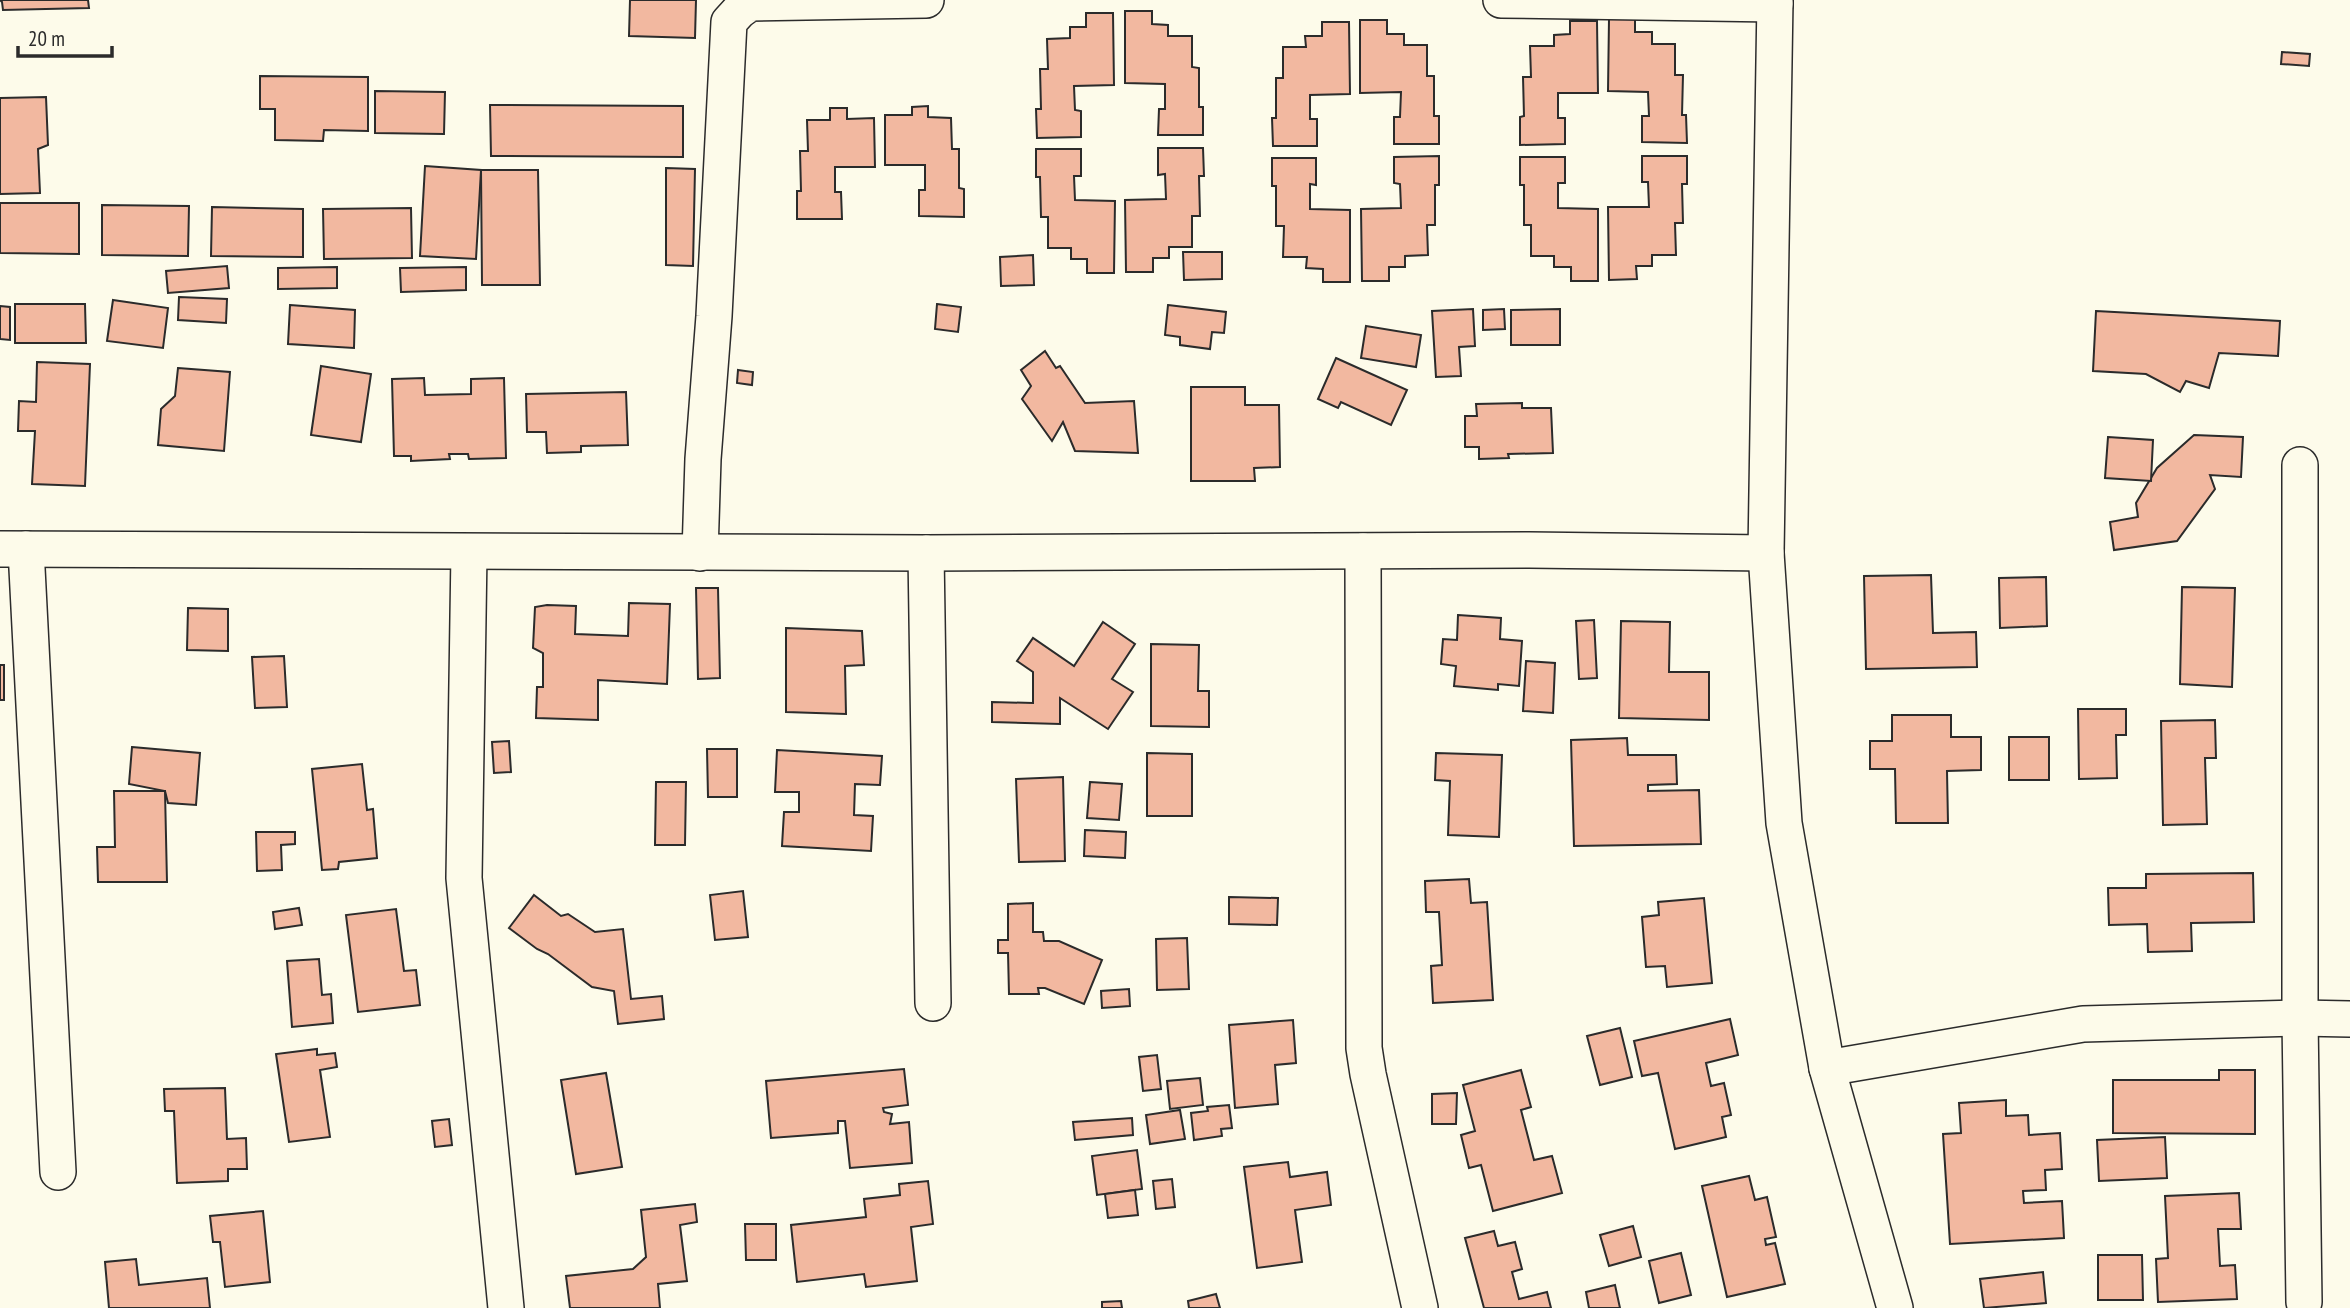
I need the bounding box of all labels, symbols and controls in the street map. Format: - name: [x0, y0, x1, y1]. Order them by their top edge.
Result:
- scale bar: [18, 14, 112, 58]
- text: 20 m: [28, 25, 65, 52]

